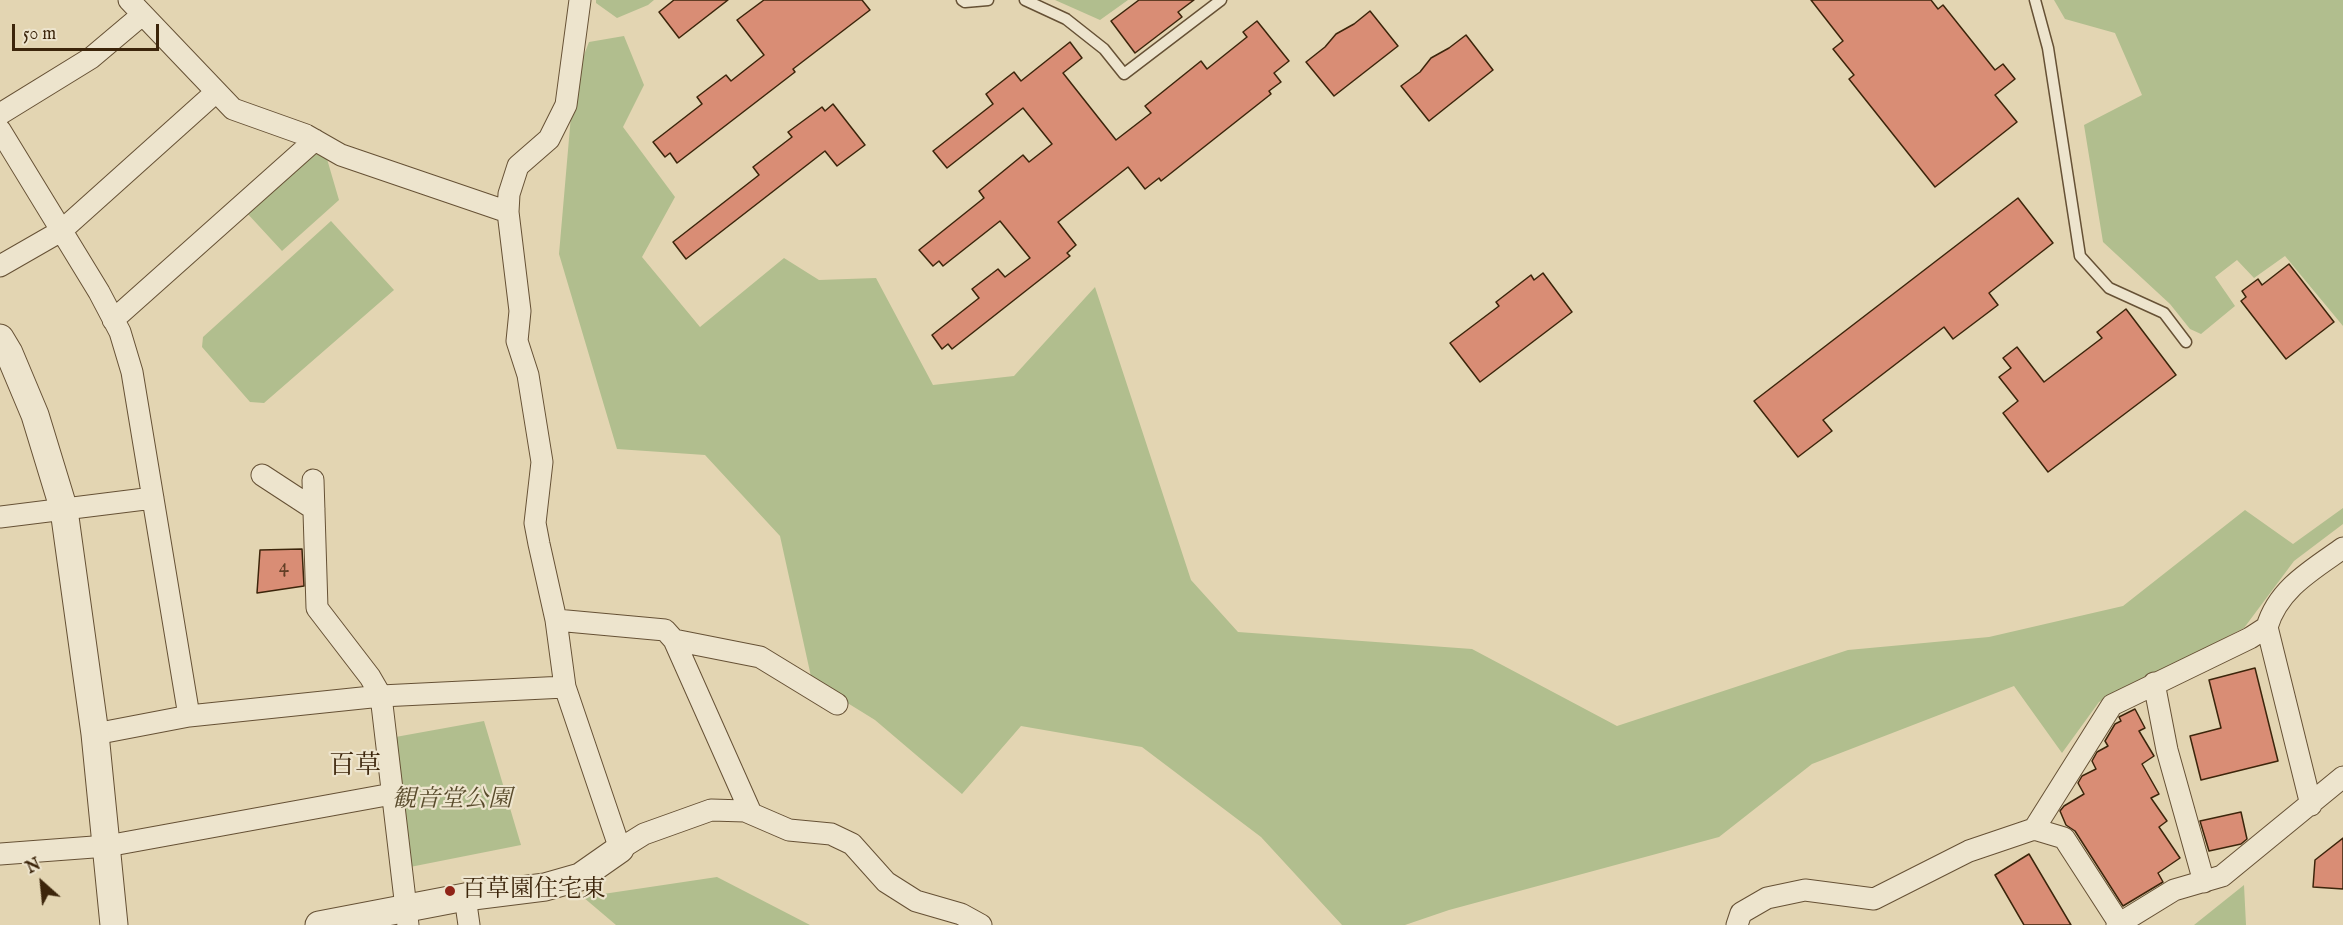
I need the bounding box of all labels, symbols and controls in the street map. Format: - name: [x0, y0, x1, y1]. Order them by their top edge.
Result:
- scale bar: [15, 12, 162, 50]
- text: 50 m: [23, 23, 56, 46]
- house number: 4: [279, 555, 289, 581]
- district label: 百草: [329, 752, 381, 784]
- park label: 観音堂公園: [392, 787, 512, 815]
- north arrow: [12, 853, 72, 913]
- text: N: [23, 855, 45, 879]
- place label: 百草園住宅東: [462, 877, 606, 905]
- marker: 百草園住宅東: [443, 884, 457, 898]

